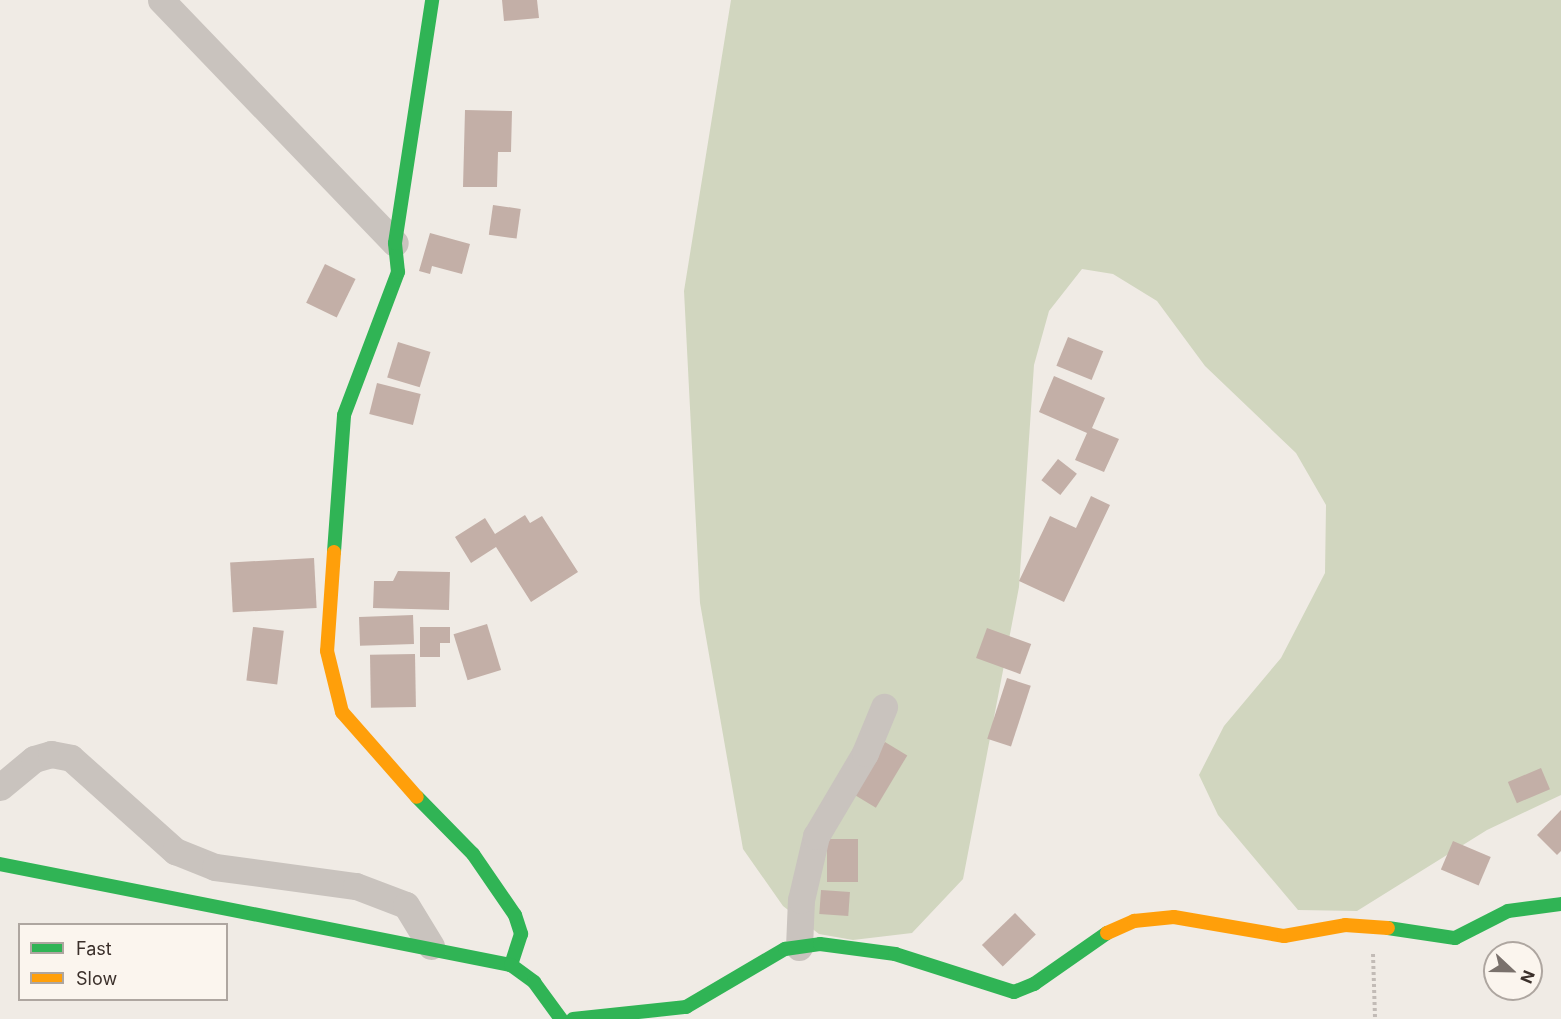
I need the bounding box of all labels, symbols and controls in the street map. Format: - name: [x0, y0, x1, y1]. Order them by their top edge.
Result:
- legend: [18, 923, 228, 1001]
- text: Fast: [76, 938, 112, 959]
- north arrow: [1483, 941, 1543, 1001]
- text: Slow: [76, 968, 117, 989]
- text: N: [1516, 968, 1539, 986]

